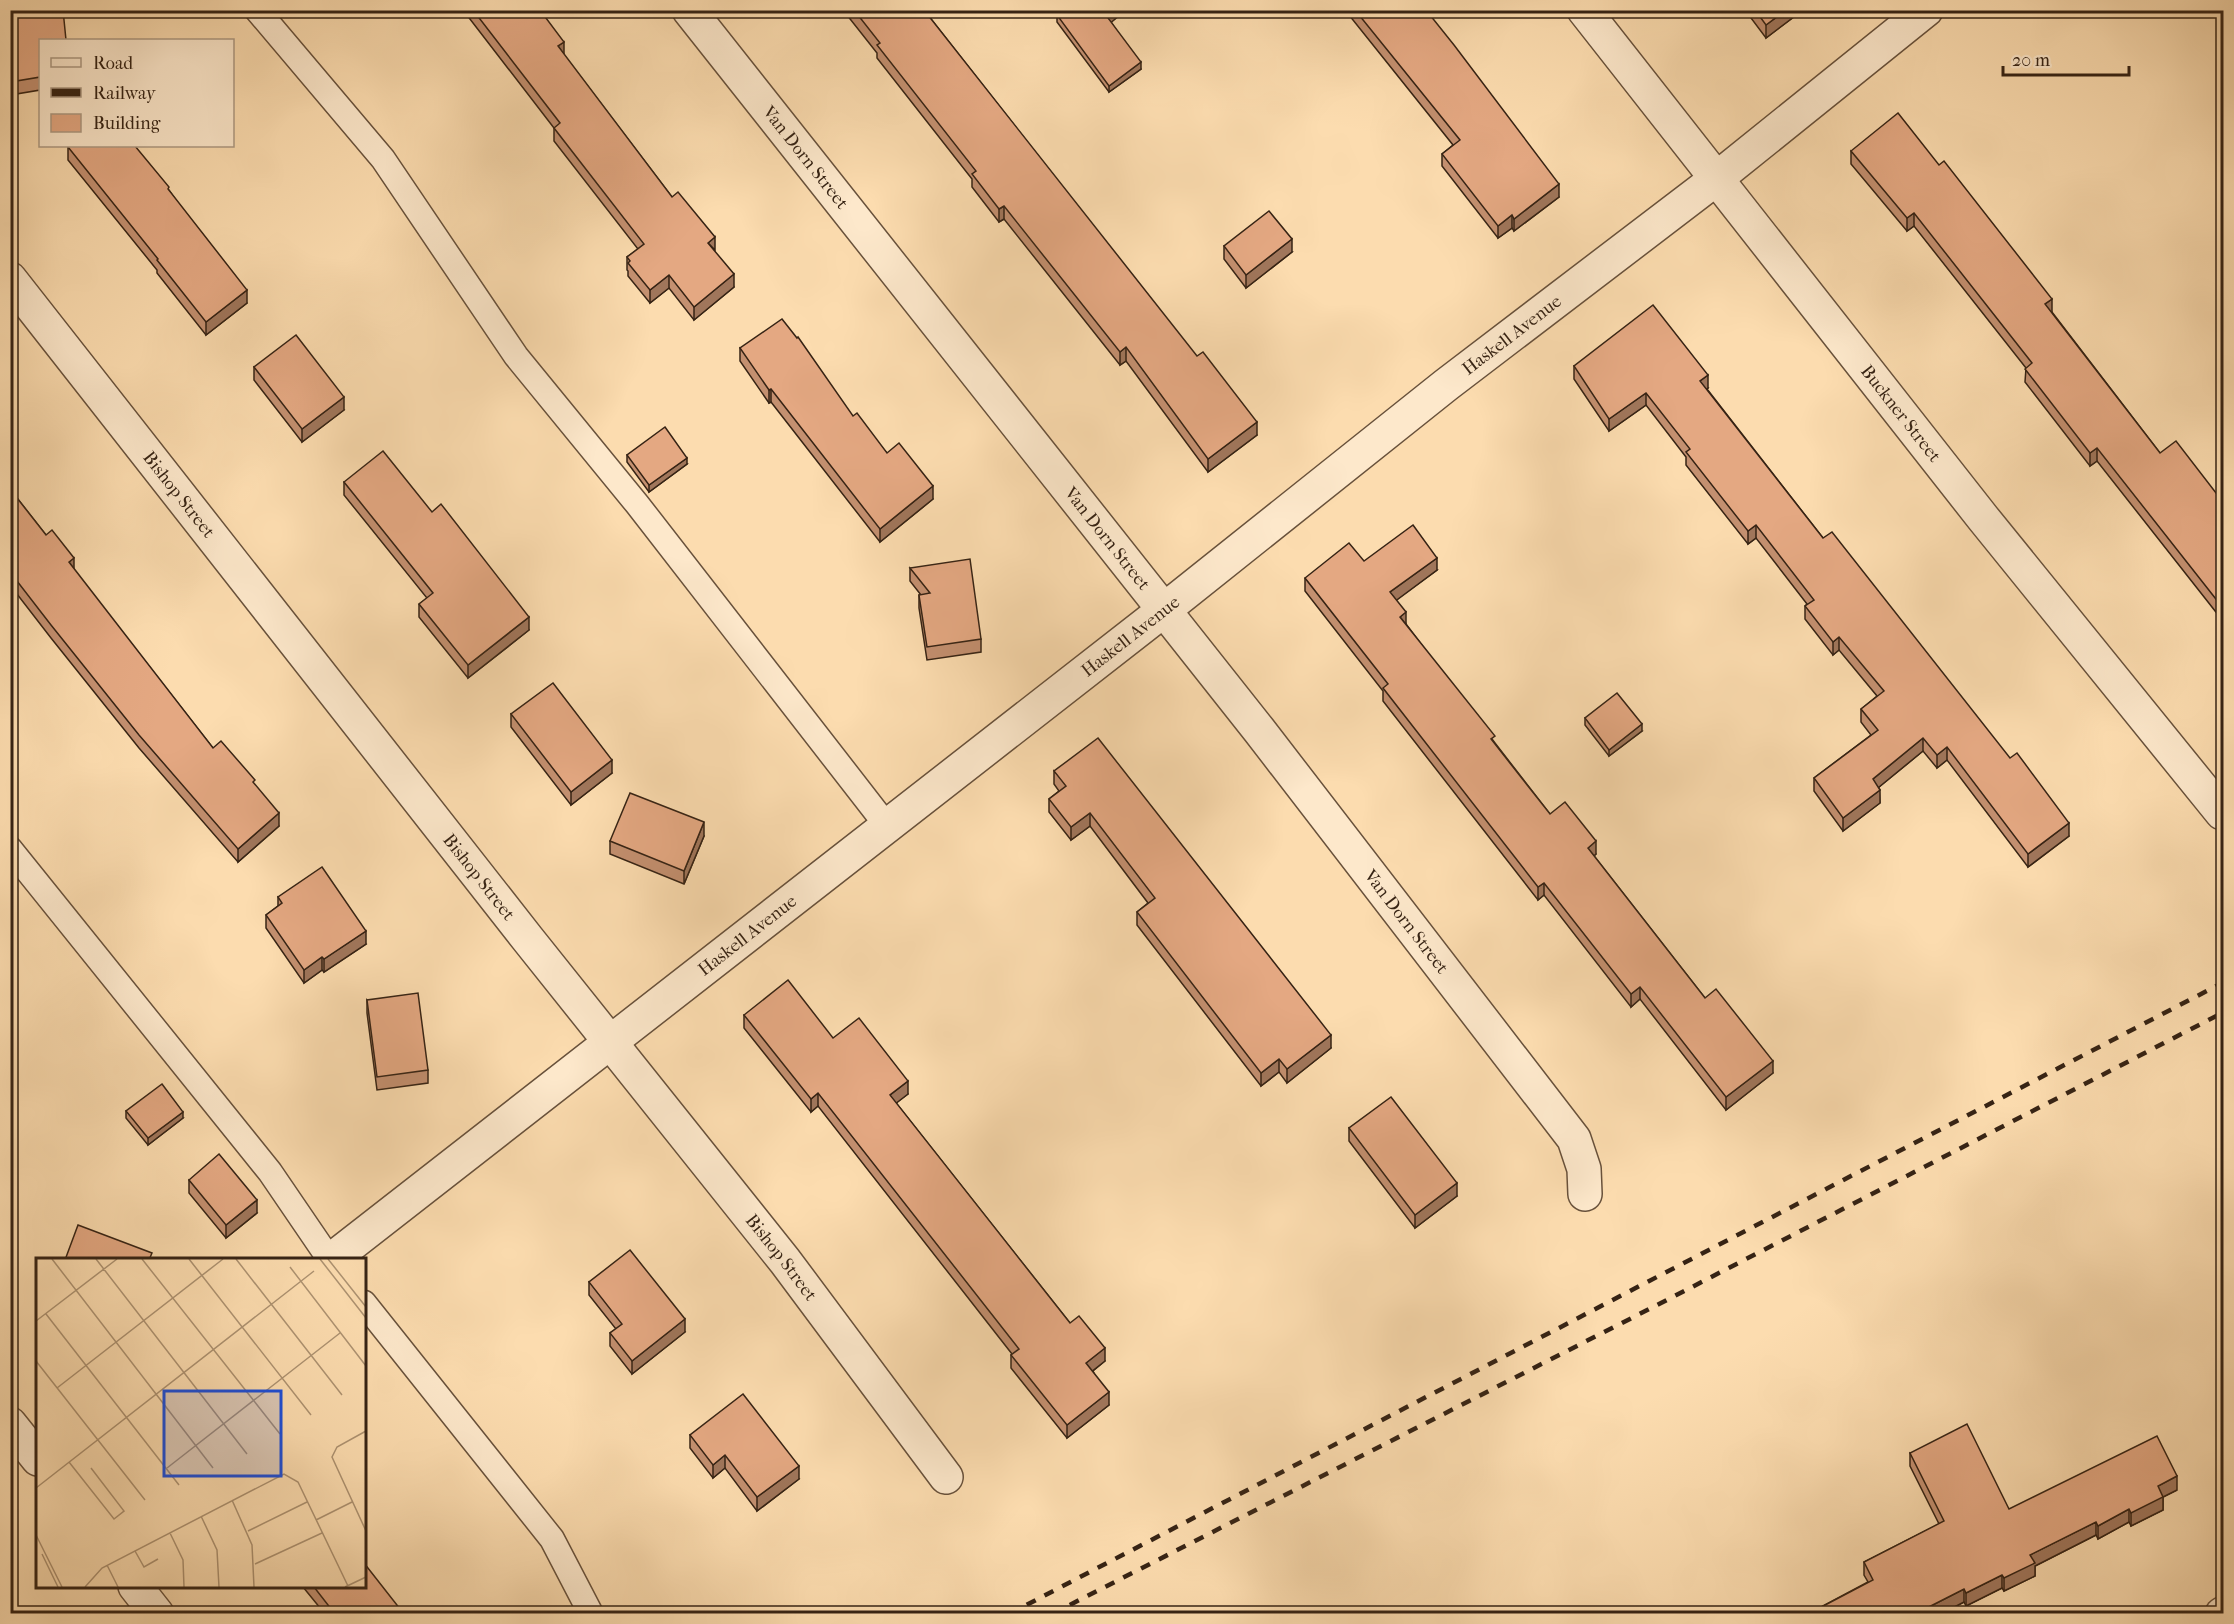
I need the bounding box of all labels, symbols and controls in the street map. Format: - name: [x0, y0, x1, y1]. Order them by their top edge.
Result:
- legend: [39, 39, 234, 147]
- scale bar: [2003, 39, 2129, 77]
- text: 20 m: [2012, 50, 2050, 71]
- text: Road: [93, 53, 133, 74]
- text: Railway: [93, 83, 157, 104]
- street label: Van Dorn Street: [757, 101, 853, 214]
- text: Building: [93, 113, 161, 134]
- street label: Haskell Avenue: [1458, 291, 1566, 380]
- street label: Buckner Street: [1856, 361, 1945, 467]
- street label: Bishop Street: [138, 448, 219, 543]
- street label: Van Dorn Street: [1059, 482, 1155, 595]
- street label: Haskell Avenue: [1077, 592, 1184, 681]
- street label: Bishop Street: [438, 830, 519, 925]
- street label: Van Dorn Street: [1359, 865, 1453, 978]
- street label: Haskell Avenue: [694, 891, 801, 980]
- street label: Bishop Street: [741, 1210, 821, 1306]
- inset map: [36, 1258, 366, 1588]

